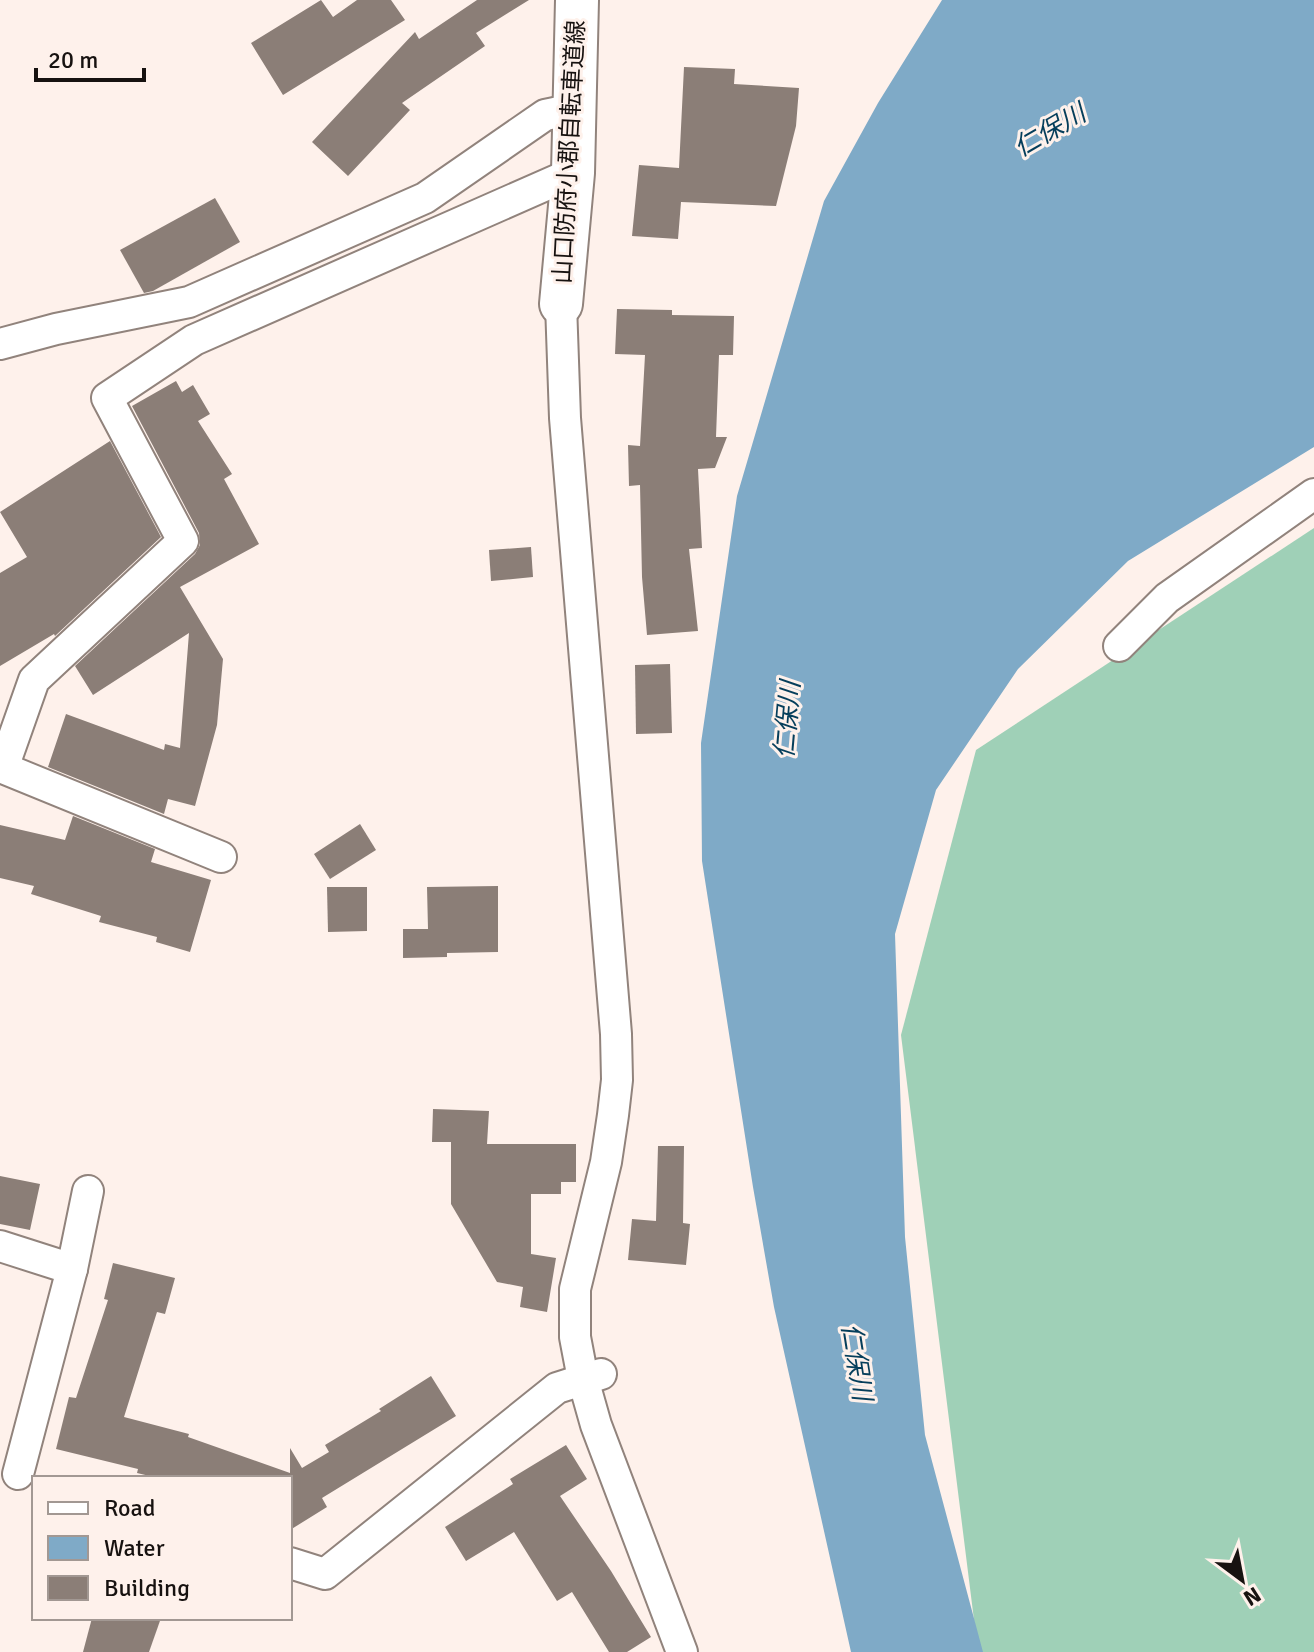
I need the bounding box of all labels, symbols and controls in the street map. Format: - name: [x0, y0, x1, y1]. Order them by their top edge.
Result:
- street label: 山口防府小郡自転車道線: [547, 19, 591, 285]
- scale bar: [36, 32, 144, 82]
- text: 20 m: [48, 45, 98, 75]
- water label: 仁保川: [1008, 96, 1094, 164]
- water label: 仁保川: [769, 677, 808, 760]
- water label: 仁保川: [834, 1321, 878, 1406]
- legend: [32, 1476, 292, 1620]
- text: Road: [104, 1493, 155, 1523]
- text: Water: [104, 1533, 165, 1563]
- north arrow: [1202, 1540, 1282, 1620]
- text: Building: [104, 1573, 190, 1603]
- text: N: [1239, 1581, 1266, 1612]

